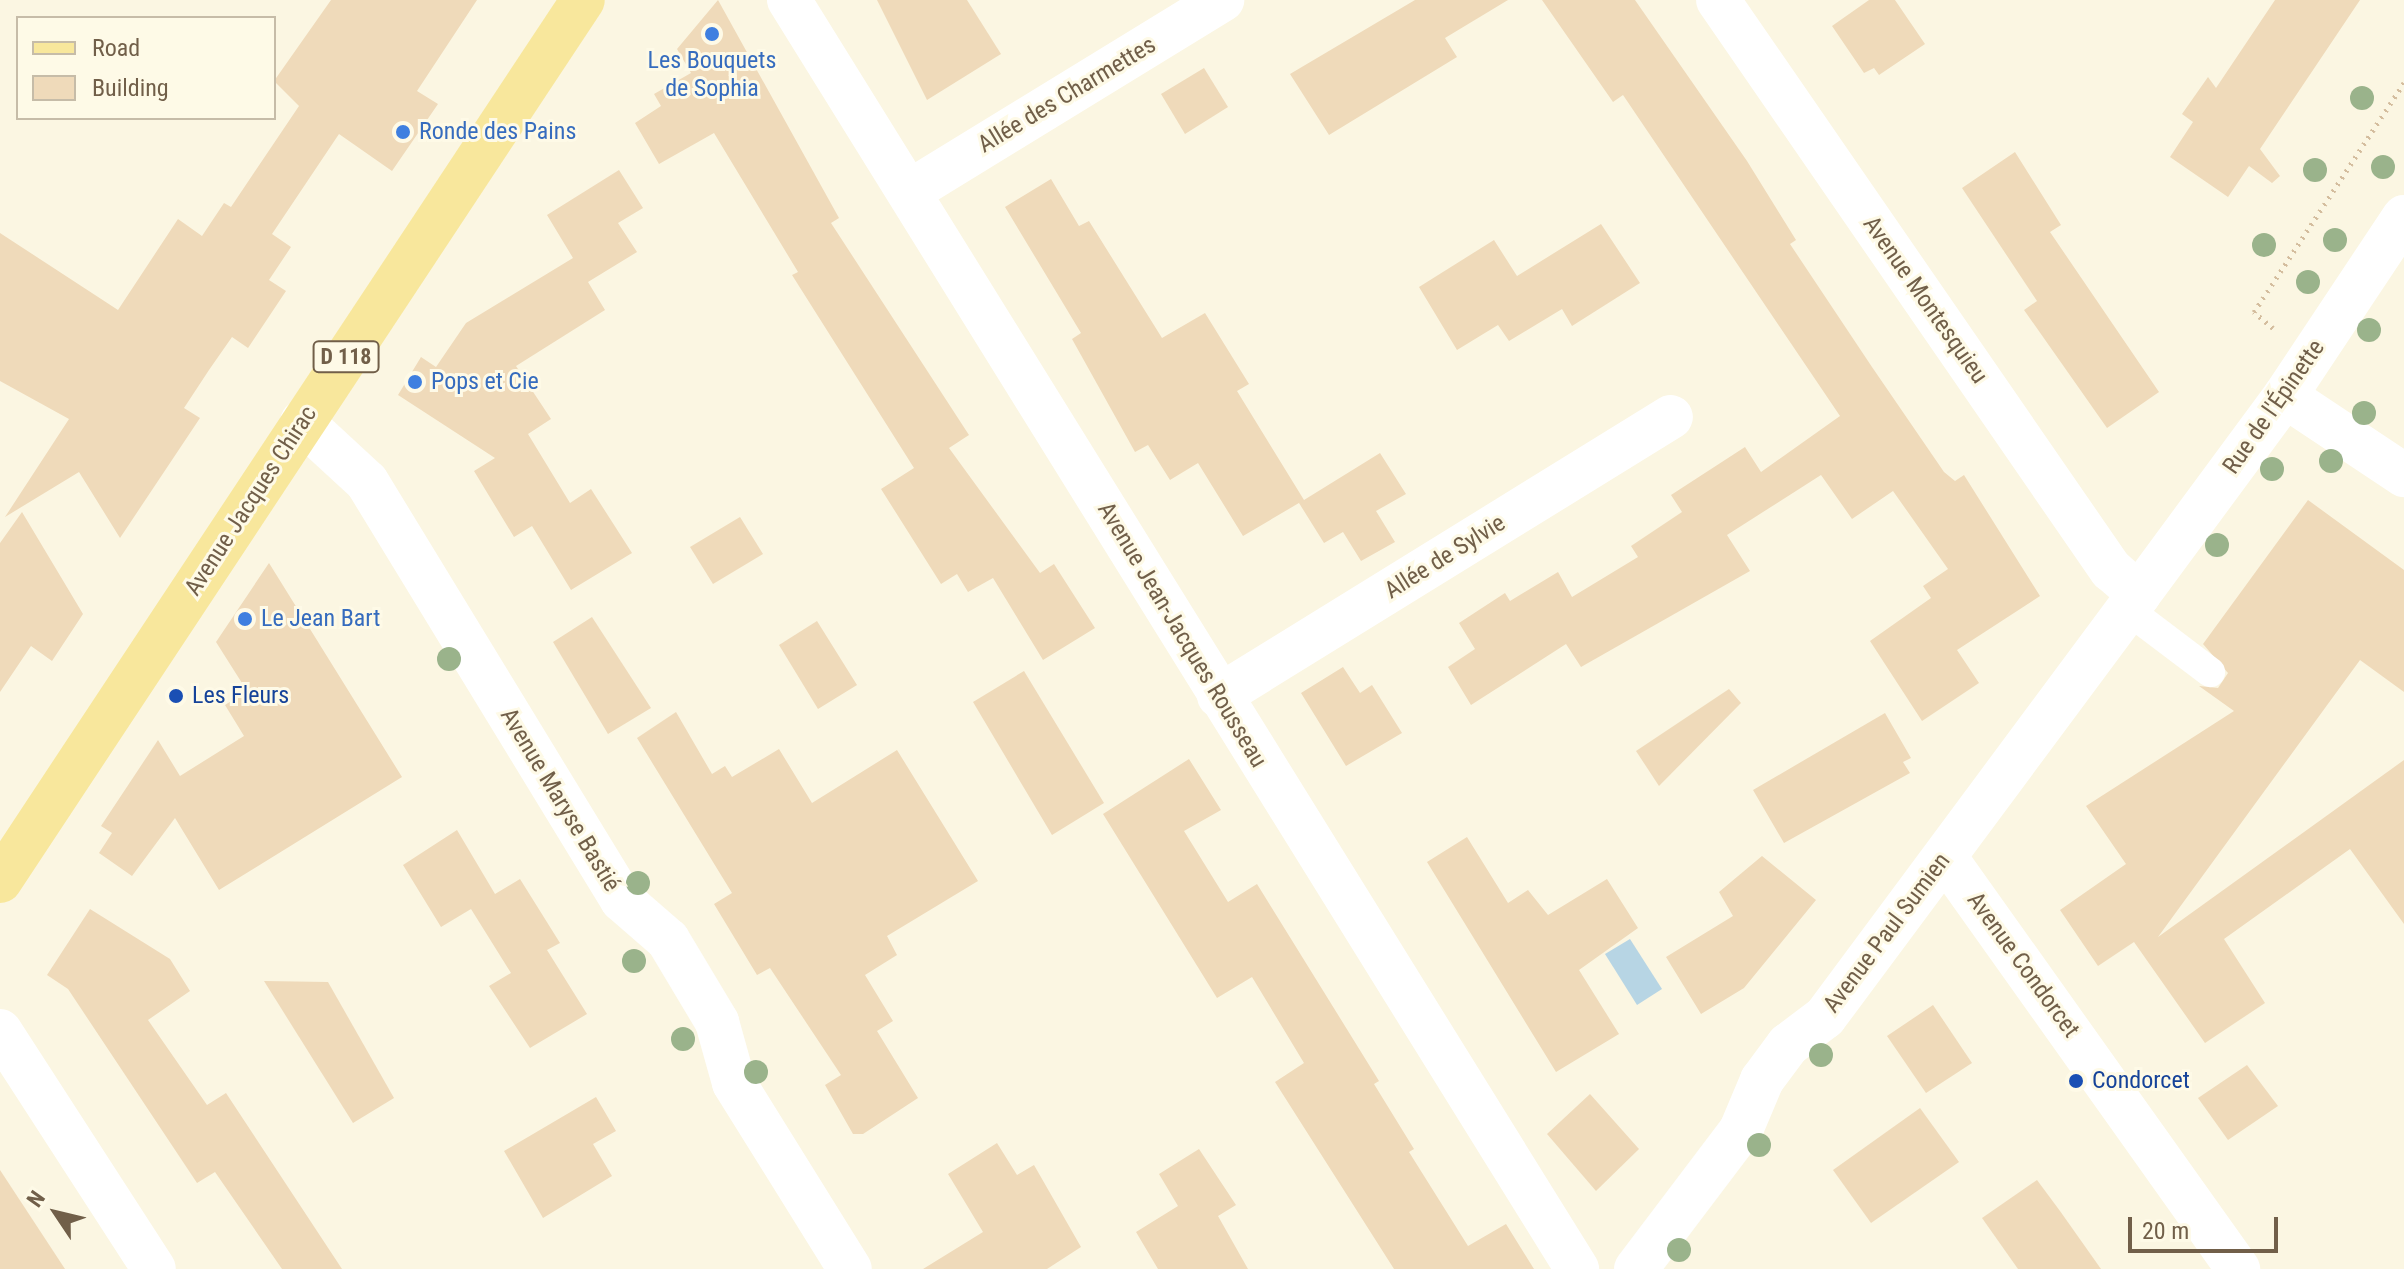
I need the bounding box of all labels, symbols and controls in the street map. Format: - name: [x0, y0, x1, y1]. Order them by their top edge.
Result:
- legend: [16, 16, 276, 120]
- marker: Les Bouquets de Sophia: [703, 25, 721, 43]
- street label: Allée des Charmettes: [973, 31, 1161, 159]
- text: Road: [92, 34, 140, 62]
- place label: Les Bouquets de Sophia: [648, 47, 776, 103]
- text: Building: [92, 74, 169, 102]
- place label: Ronde des Pains: [419, 118, 576, 146]
- marker: Ronde des Pains: [394, 123, 412, 141]
- street label: Avenue Montesquieu: [1857, 211, 1993, 389]
- street label: Rue de l'Épinette: [2217, 334, 2331, 480]
- road number: D 118: [312, 339, 380, 375]
- place label: Pops et Cie: [431, 368, 539, 396]
- marker: Pops et Cie: [406, 373, 424, 391]
- street label: Avenue Jacques Chirac: [179, 401, 323, 601]
- street label: Avenue Jean-Jacques Rousseau: [1091, 497, 1273, 773]
- street label: Allée de Sylvie: [1379, 509, 1511, 605]
- place label: Le Jean Bart: [261, 605, 380, 633]
- marker: Le Jean Bart: [236, 610, 254, 628]
- place label: Les Fleurs: [192, 682, 289, 710]
- marker: Les Fleurs: [167, 687, 185, 705]
- street label: Avenue Maryse Bastié: [494, 703, 626, 897]
- street label: Avenue Paul Sumien: [1818, 848, 1956, 1018]
- street label: Avenue Condorcet: [1961, 887, 2085, 1043]
- place label: Condorcet: [2092, 1067, 2190, 1095]
- marker: Condorcet: [2067, 1072, 2085, 1090]
- north arrow: [16, 1173, 96, 1253]
- text: N: [22, 1186, 50, 1212]
- scale bar: [2132, 1201, 2282, 1251]
- text: 20 m: [2142, 1217, 2189, 1245]

